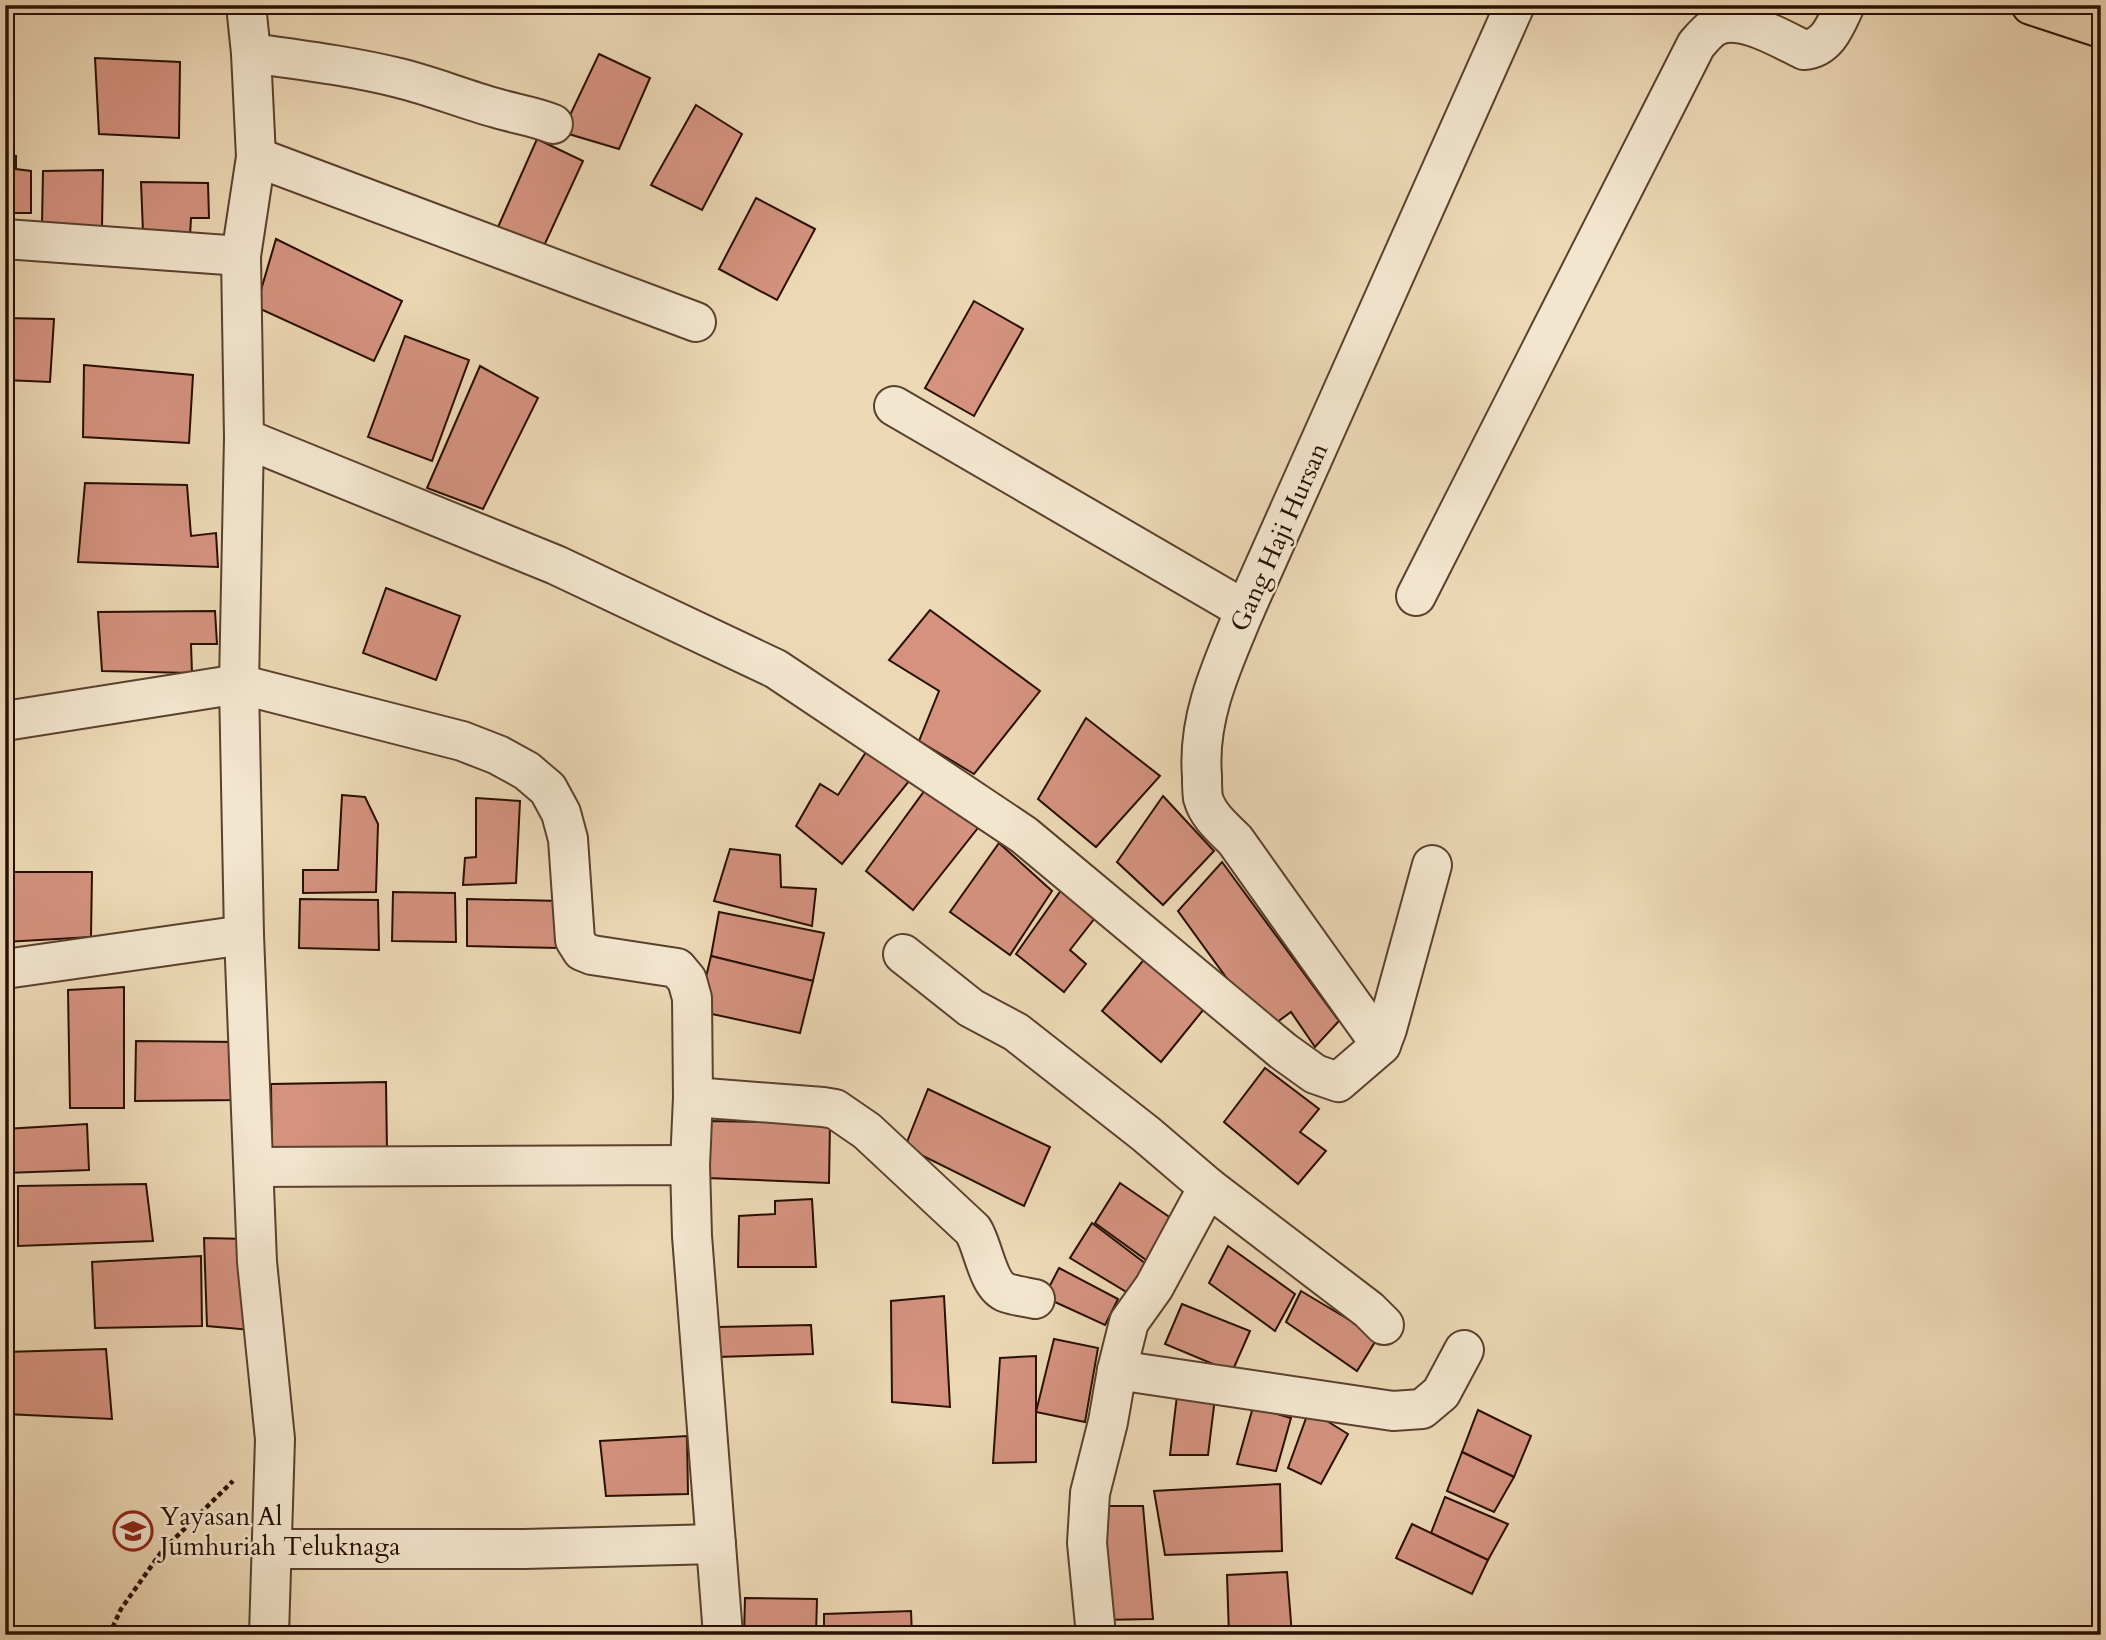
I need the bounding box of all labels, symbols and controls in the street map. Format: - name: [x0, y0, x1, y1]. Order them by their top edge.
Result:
- street label: Gang Haji Hursan: [1222, 437, 1336, 637]
- place label: Yayasan Al Jumhuriah Teluknaga: [156, 1499, 400, 1564]
- school or university icon: Yayasan Al Jumhuriah Teluknaga: [112, 1510, 154, 1552]

